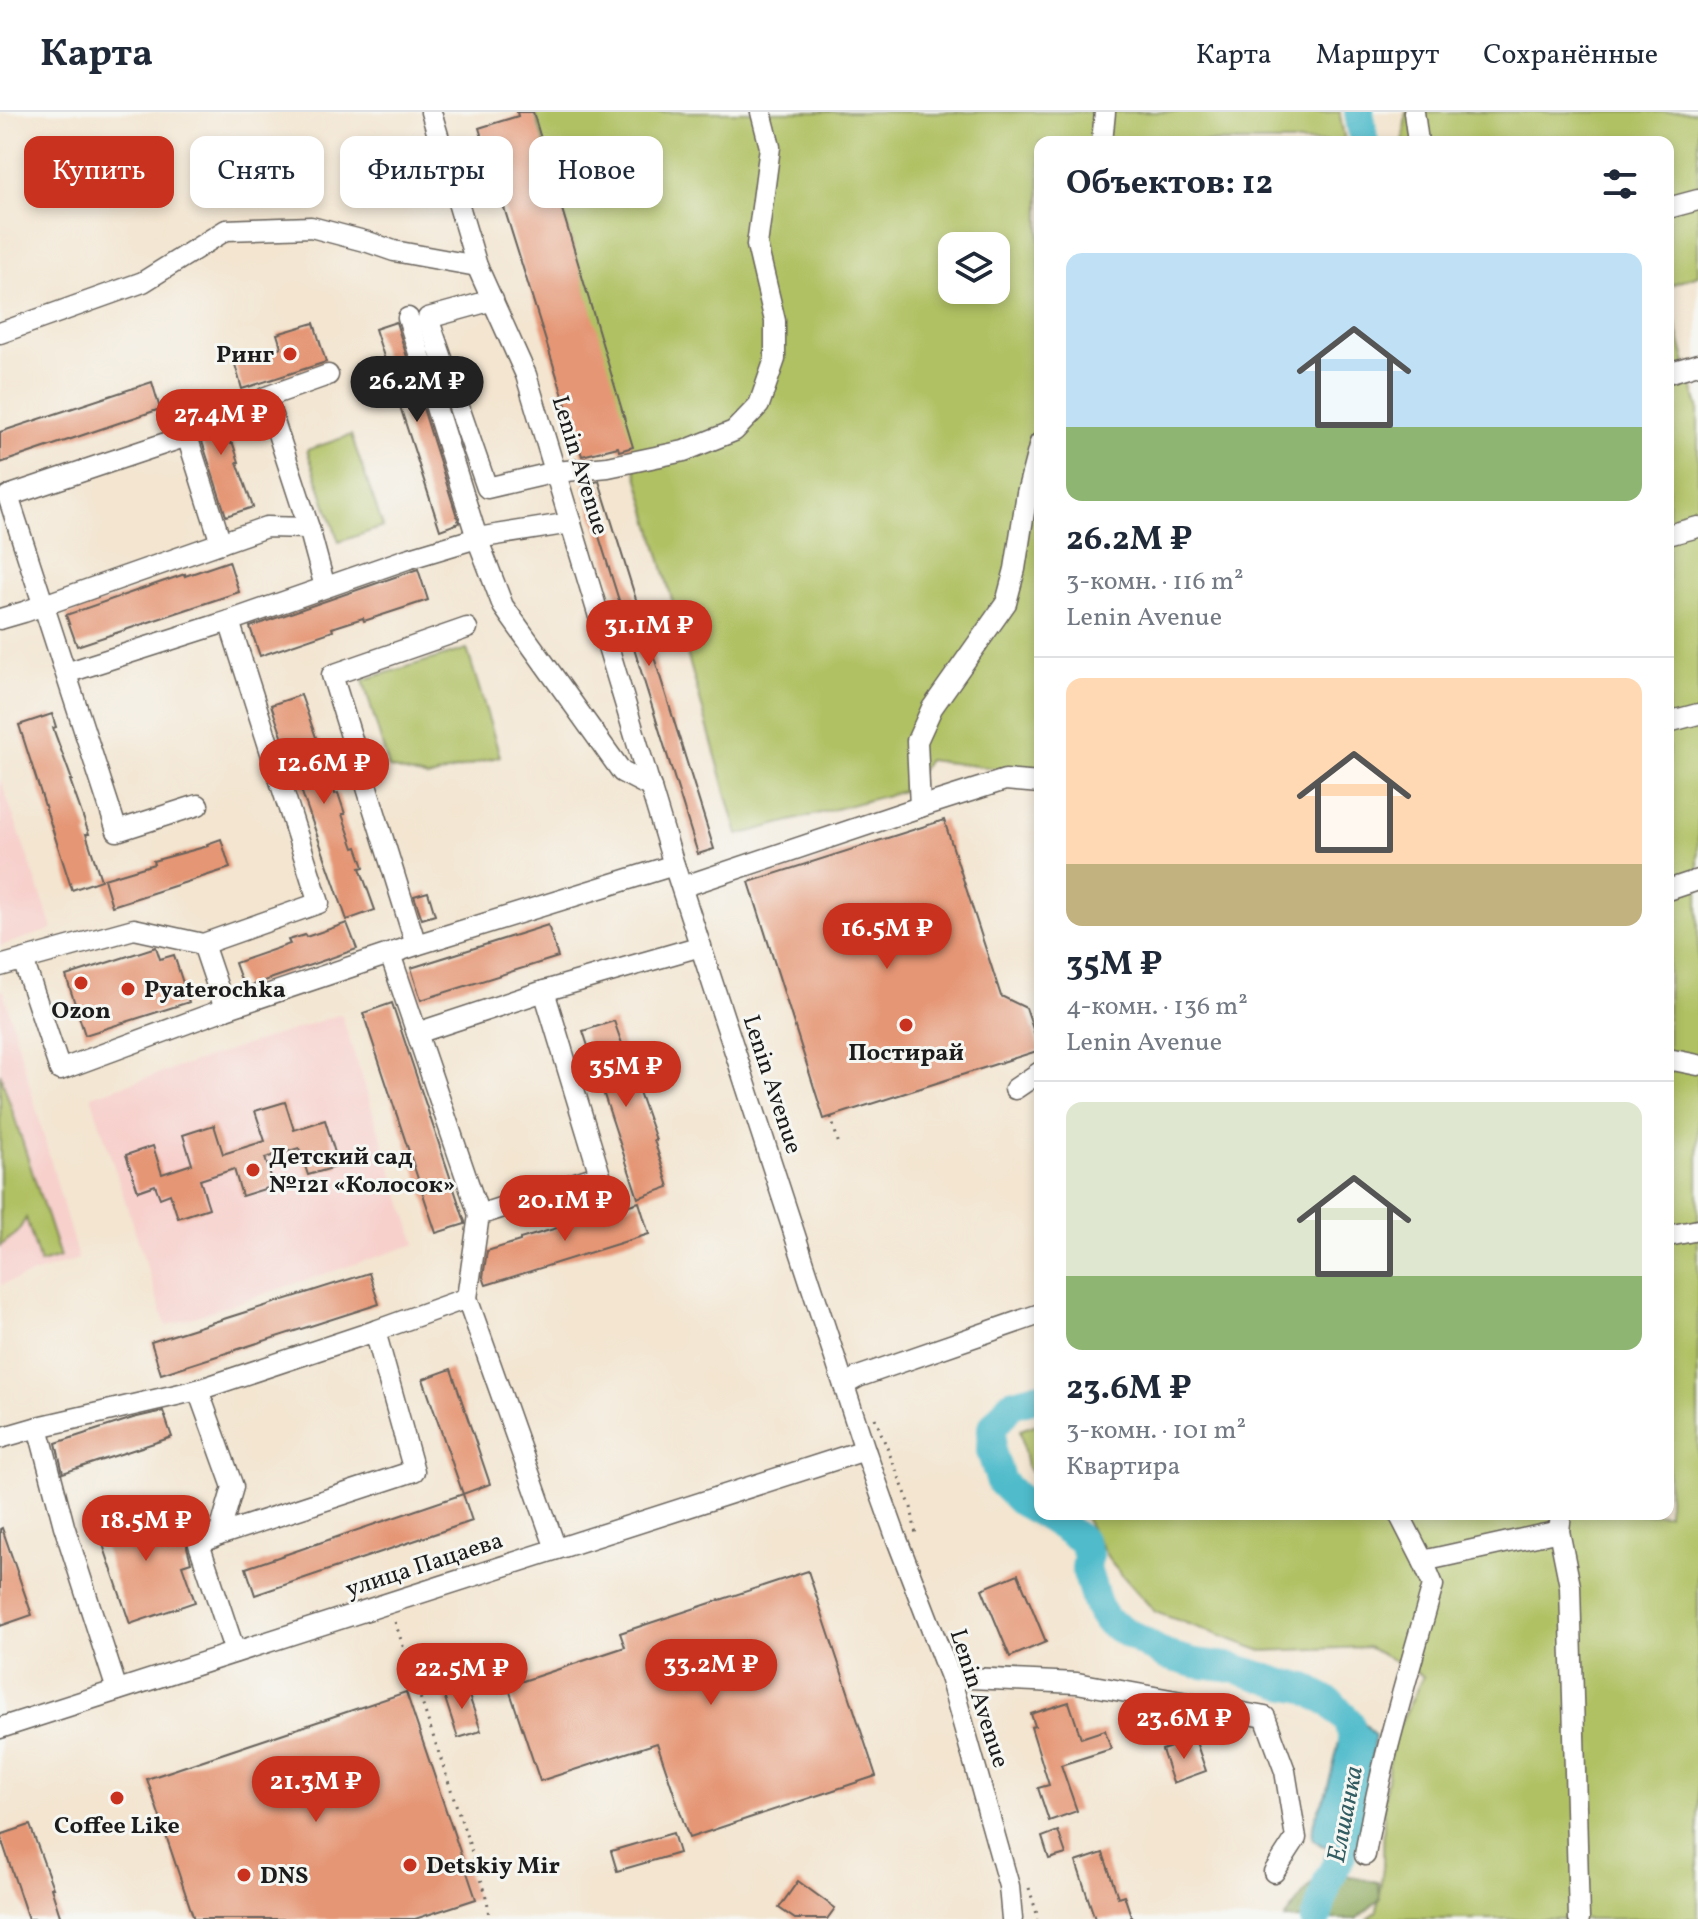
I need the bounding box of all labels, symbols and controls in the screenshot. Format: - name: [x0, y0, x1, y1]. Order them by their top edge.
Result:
- text: Карта: [40, 29, 153, 82]
- text: Карта: [1196, 36, 1272, 75]
- text: Маршрут: [1316, 36, 1439, 75]
- text: Сохранённые: [1483, 36, 1658, 75]
- chip: Купить: [24, 136, 174, 208]
- chip: Снять: [190, 136, 324, 208]
- chip: Фильтры: [340, 136, 513, 208]
- chip: Новое: [529, 136, 663, 208]
- text: Объектов: 12: [1066, 161, 1273, 208]
- icon: filters: [1598, 162, 1642, 206]
- map controls: [938, 232, 1010, 304]
- button: layers: [938, 232, 1010, 304]
- icon: home: [1282, 305, 1426, 449]
- place label: Ринг: [216, 339, 274, 373]
- marker: Ринг: [281, 345, 299, 363]
- pin: 26.2M ₽: [343, 356, 491, 424]
- text: 26.2M ₽: [369, 364, 465, 400]
- pin: 27.4M ₽: [147, 389, 295, 457]
- street label: Lenin Avenue: [542, 392, 616, 539]
- text: 27.4M ₽: [174, 397, 268, 433]
- text: 26.2M ₽: [1066, 517, 1193, 564]
- text: 3-комн. · 116 m²: [1066, 564, 1244, 600]
- pin: 31.1M ₽: [575, 600, 723, 668]
- text: Lenin Avenue: [1066, 600, 1222, 636]
- text: 31.1M ₽: [604, 608, 694, 644]
- icon: home: [1282, 730, 1426, 874]
- pin: 12.6M ₽: [250, 738, 398, 806]
- text: 12.6M ₽: [277, 746, 371, 782]
- pin: 16.5M ₽: [813, 903, 961, 971]
- text: 16.5M ₽: [841, 911, 933, 947]
- text: 35M ₽: [1066, 942, 1163, 989]
- marker: Ozon: [72, 974, 90, 992]
- place label: Pyaterochka: [144, 974, 286, 1008]
- marker: Pyaterochka: [119, 980, 137, 998]
- text: 4-комн. · 136 m²: [1066, 989, 1248, 1025]
- place label: Ozon: [51, 995, 111, 1029]
- street label: Lenin Avenue: [733, 1011, 810, 1158]
- marker: Постирай: [897, 1016, 915, 1034]
- text: Lenin Avenue: [1066, 1025, 1222, 1061]
- place label: Постирай: [848, 1037, 964, 1071]
- pin: 35M ₽: [570, 1041, 682, 1109]
- text: 35M ₽: [589, 1049, 663, 1085]
- place label: Детский сад №121 «Колосок»: [269, 1141, 455, 1203]
- icon: home: [1282, 1154, 1426, 1298]
- marker: Детский сад №121 «Колосок»: [244, 1161, 262, 1179]
- pin: 20.1M ₽: [491, 1175, 639, 1243]
- text: 20.1M ₽: [517, 1183, 613, 1219]
- text: 23.6M ₽: [1066, 1366, 1192, 1413]
- text: 3-комн. · 101 m²: [1066, 1413, 1246, 1449]
- text: Квартира: [1066, 1449, 1180, 1485]
- pin: 18.5M ₽: [72, 1495, 220, 1563]
- text: 18.5M ₽: [100, 1503, 192, 1539]
- street label: улица Пацаева: [342, 1524, 508, 1607]
- street label: Lenin Avenue: [940, 1625, 1017, 1772]
- pin: 33.2M ₽: [637, 1639, 785, 1707]
- pin: 22.5M ₽: [388, 1643, 536, 1711]
- text: 33.2M ₽: [663, 1647, 759, 1683]
- text: 22.5M ₽: [415, 1651, 509, 1687]
- pin: 23.6M ₽: [1110, 1693, 1258, 1761]
- text: 23.6M ₽: [1136, 1701, 1232, 1737]
- pin: 21.3M ₽: [242, 1756, 390, 1824]
- water label: Елшанка: [1319, 1763, 1373, 1866]
- text: 21.3M ₽: [270, 1764, 362, 1800]
- marker: Coffee Like: [108, 1789, 126, 1807]
- place label: Coffee Like: [54, 1810, 180, 1844]
- place label: Detskiy Mir: [426, 1850, 560, 1884]
- marker: Detskiy Mir: [401, 1856, 419, 1874]
- place label: DNS: [260, 1860, 308, 1894]
- marker: DNS: [235, 1866, 253, 1884]

